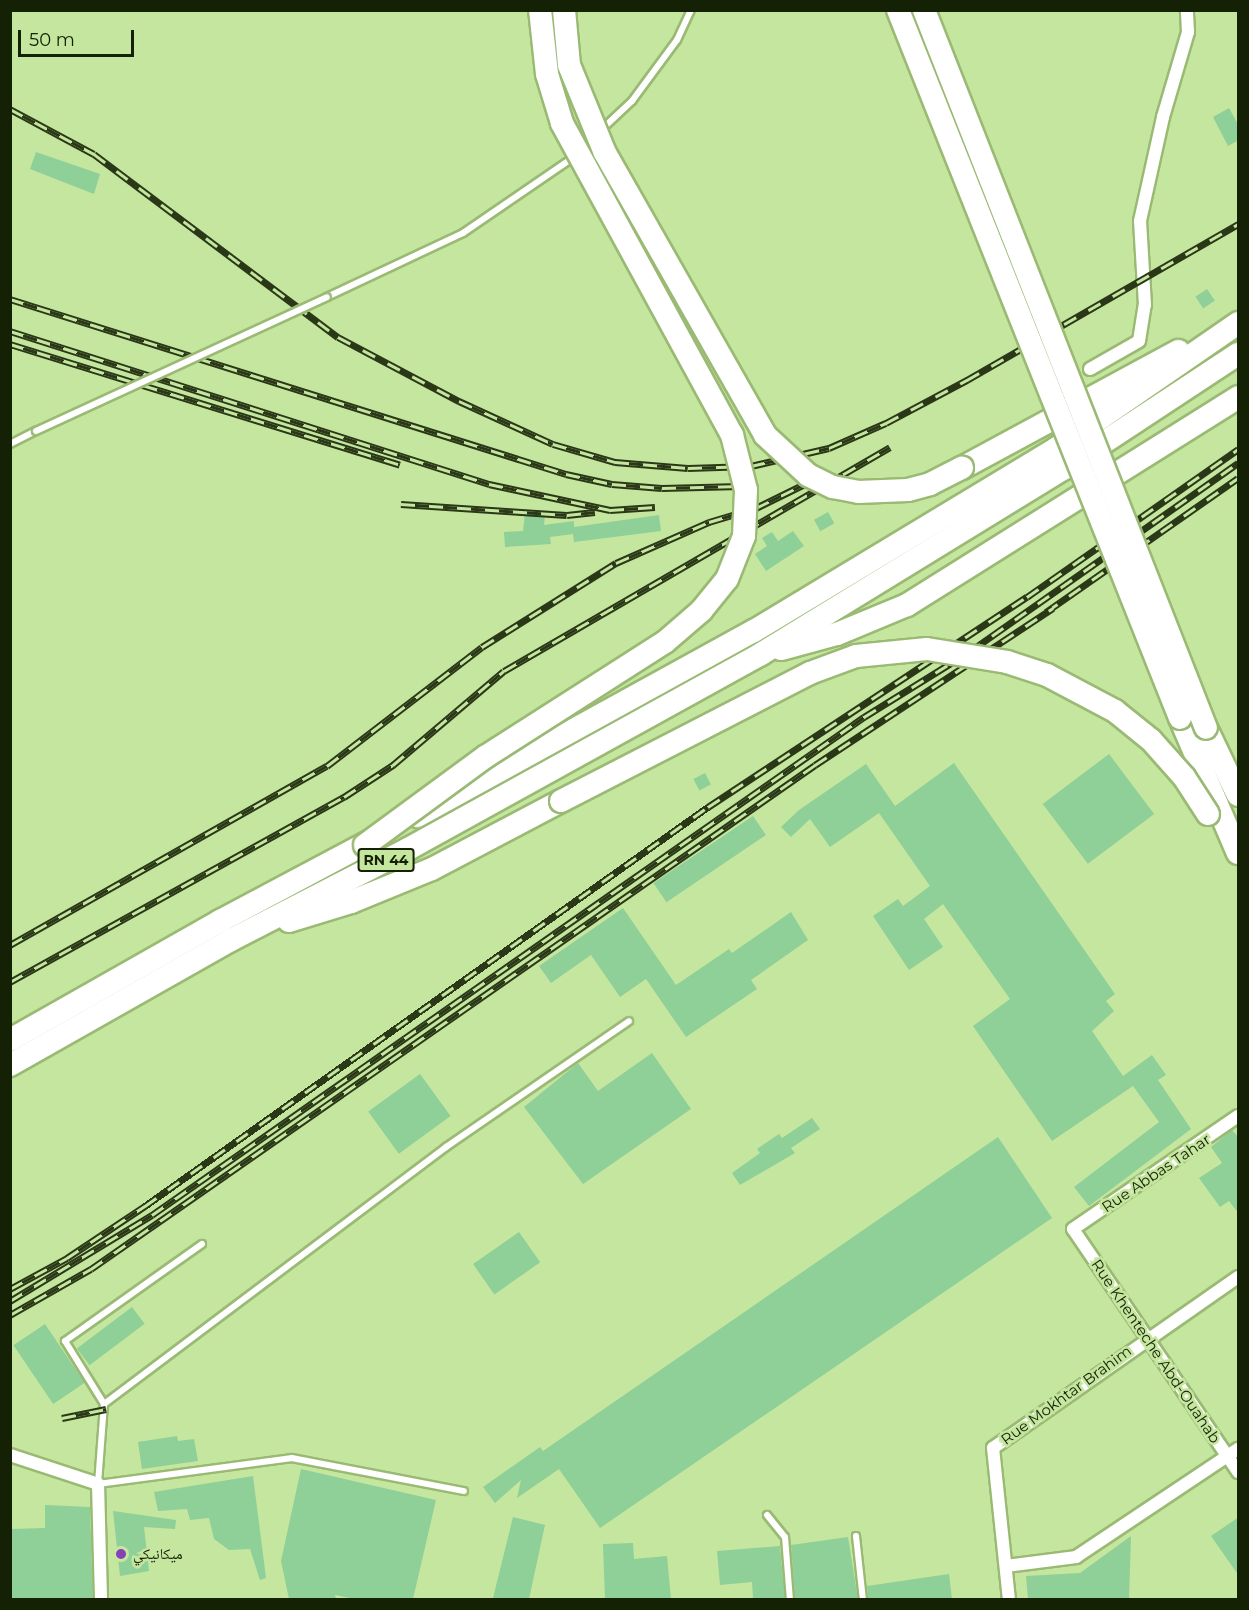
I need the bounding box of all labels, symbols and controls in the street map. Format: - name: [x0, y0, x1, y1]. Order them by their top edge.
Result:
- scale bar: [21, 18, 136, 56]
- text: 50 m: [29, 29, 75, 51]
- road number: RN 44: [358, 849, 414, 871]
- street label: Rue Abbas Tahar: [1098, 1130, 1214, 1216]
- street label: Rue Khenteche Abd-Ouahab: [1088, 1256, 1224, 1446]
- street label: Rue Mokhtar Brahim: [997, 1342, 1135, 1448]
- place label: ميكانيكي: [133, 1545, 183, 1563]
- marker: ميكانيكي: [114, 1547, 128, 1561]

